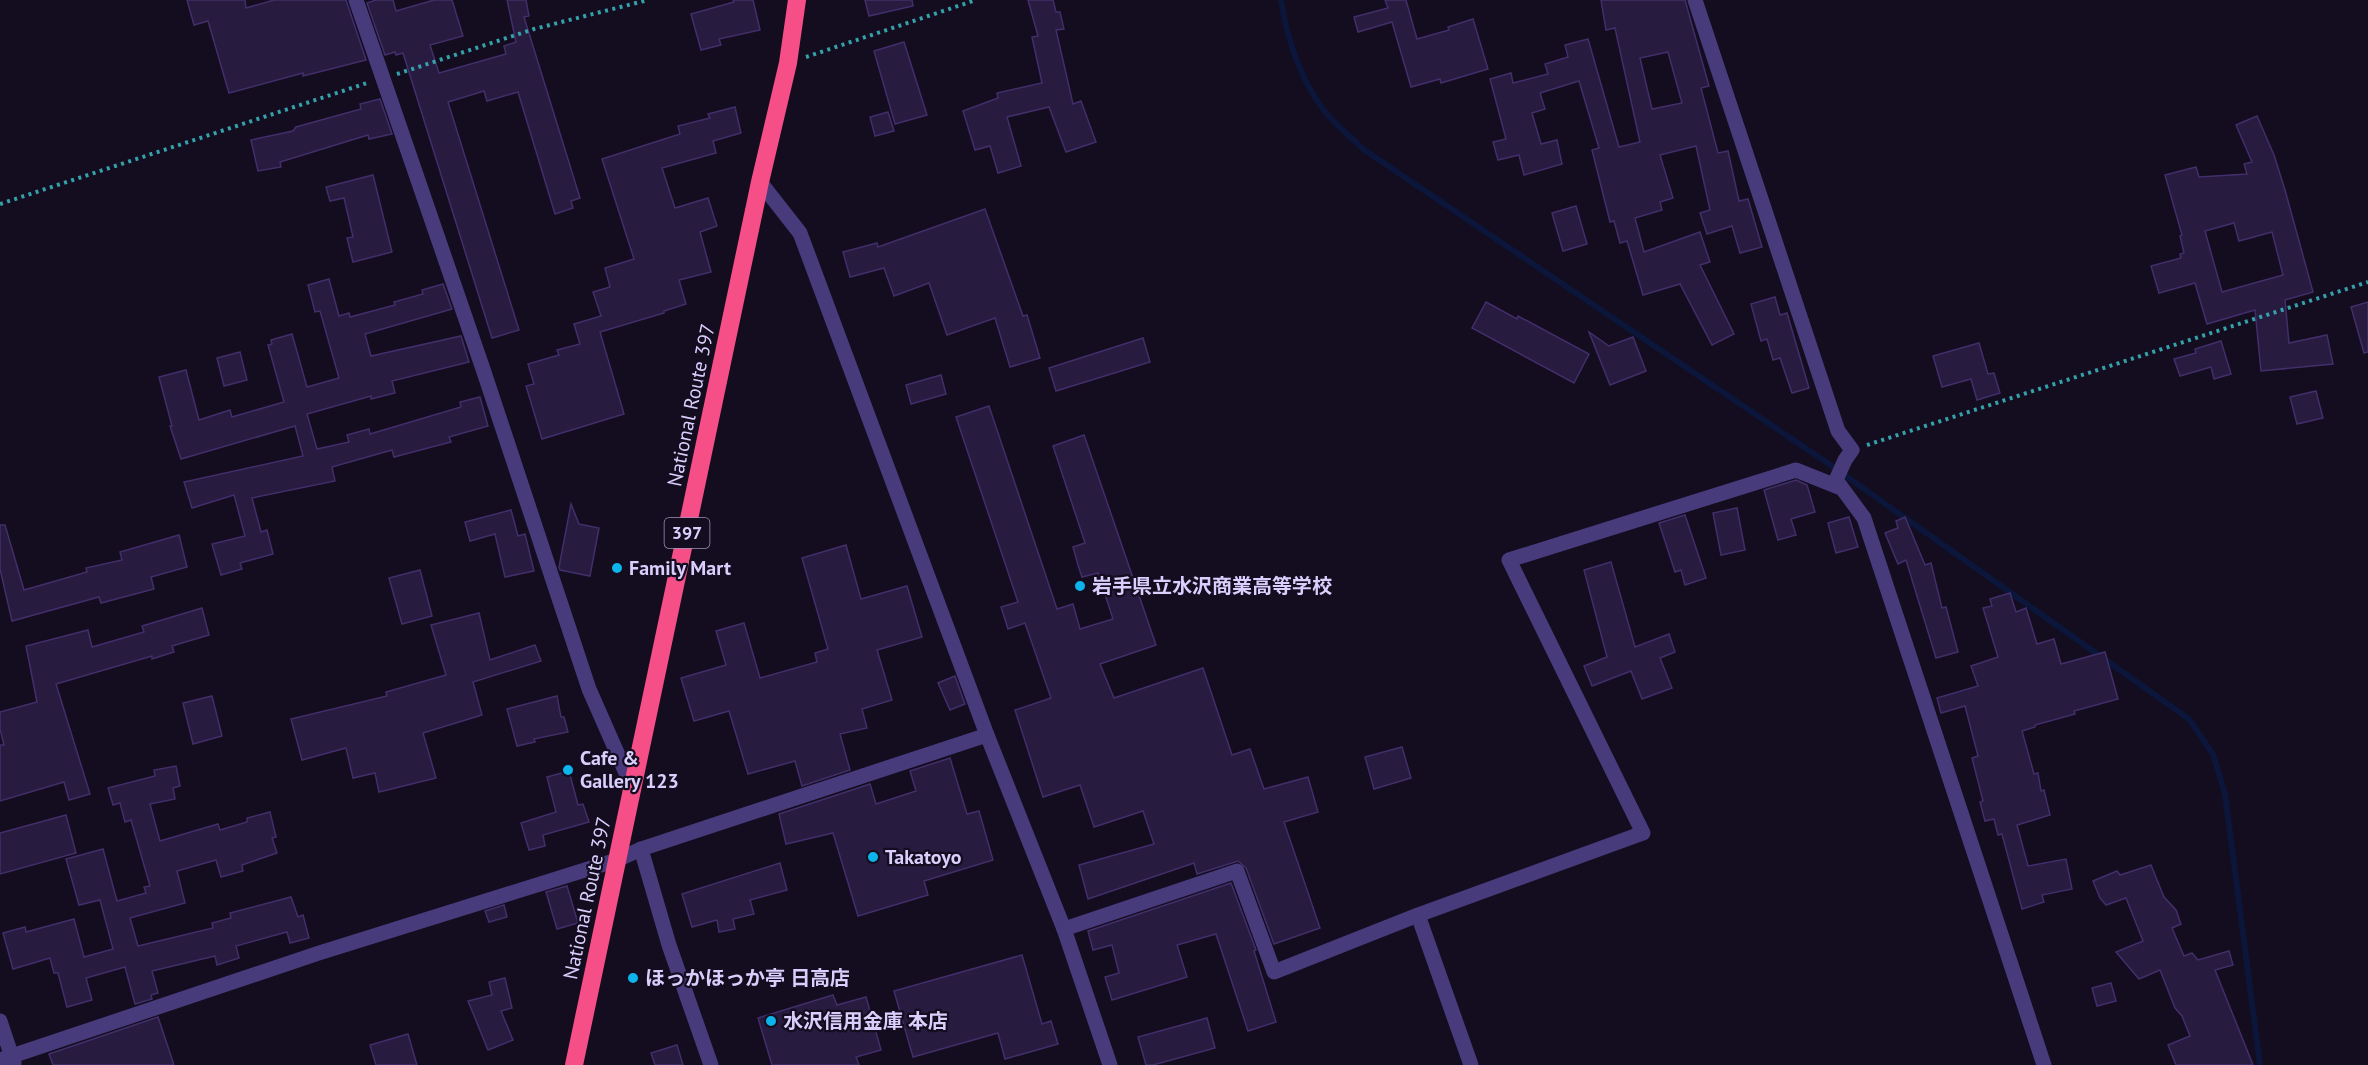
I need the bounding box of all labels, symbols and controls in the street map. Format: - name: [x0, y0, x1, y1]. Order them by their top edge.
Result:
- street label: National Route 397: [661, 321, 721, 489]
- road number: 397: [664, 518, 710, 548]
- place label: Family Mart: [629, 555, 731, 581]
- marker: Family Mart: [610, 561, 624, 575]
- place label: 岩手県立水沢商業高等学校: [1092, 573, 1332, 599]
- marker: 岩手県立水沢商業高等学校: [1073, 579, 1087, 593]
- place label: Cafe & Gallery 123: [580, 745, 679, 794]
- marker: Cafe & Gallery 123: [561, 763, 575, 777]
- street label: National Route 397: [557, 814, 617, 982]
- place label: Takatoyo: [885, 844, 962, 870]
- marker: Takatoyo: [866, 850, 880, 864]
- place label: ほっかほっか亭 日高店: [645, 965, 850, 991]
- marker: ほっかほっか亭 日高店: [626, 971, 640, 985]
- place label: 水沢信用金庫 本店: [783, 1008, 948, 1034]
- marker: 水沢信用金庫 本店: [764, 1014, 778, 1028]

